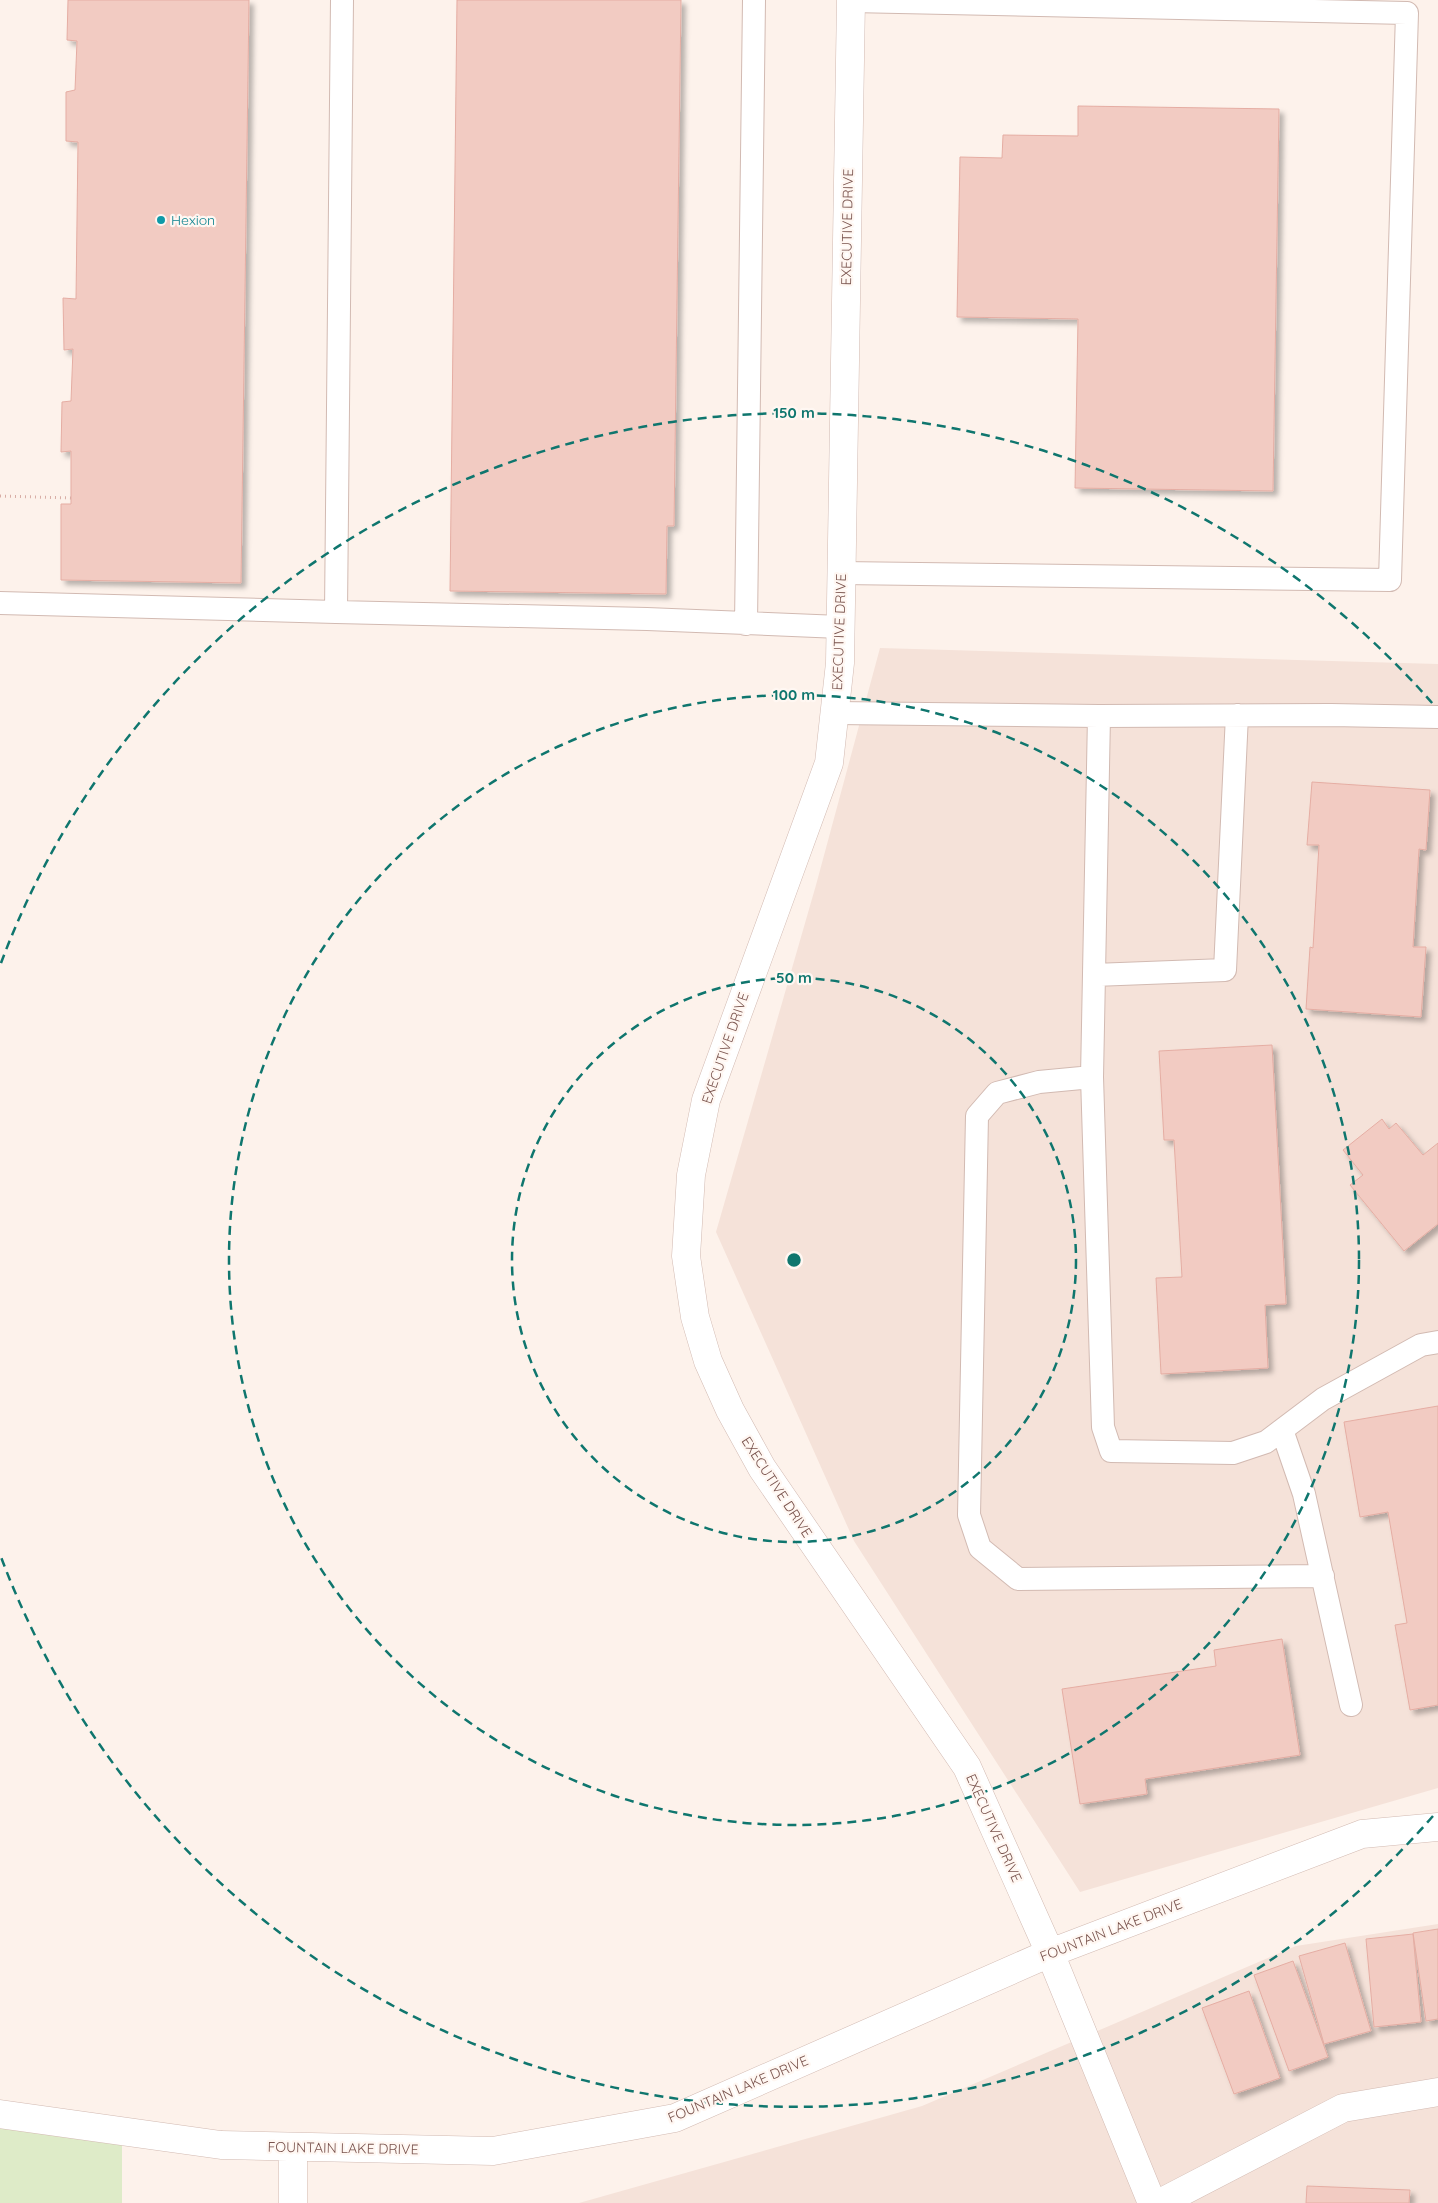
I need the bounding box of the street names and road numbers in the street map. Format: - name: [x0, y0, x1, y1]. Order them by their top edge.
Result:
- street label: EXECUTIVE DRIVE: [837, 168, 857, 286]
- street label: EXECUTIVE DRIVE: [828, 573, 850, 691]
- street label: EXECUTIVE DRIVE: [697, 990, 753, 1106]
- street label: EXECUTIVE DRIVE: [738, 1433, 816, 1541]
- street label: EXECUTIVE DRIVE: [962, 1771, 1026, 1885]
- street label: FOUNTAIN LAKE DRIVE: [1037, 1895, 1185, 1965]
- street label: FOUNTAIN LAKE DRIVE: [665, 2051, 811, 2127]
- street label: FOUNTAIN LAKE DRIVE: [267, 2138, 419, 2158]

